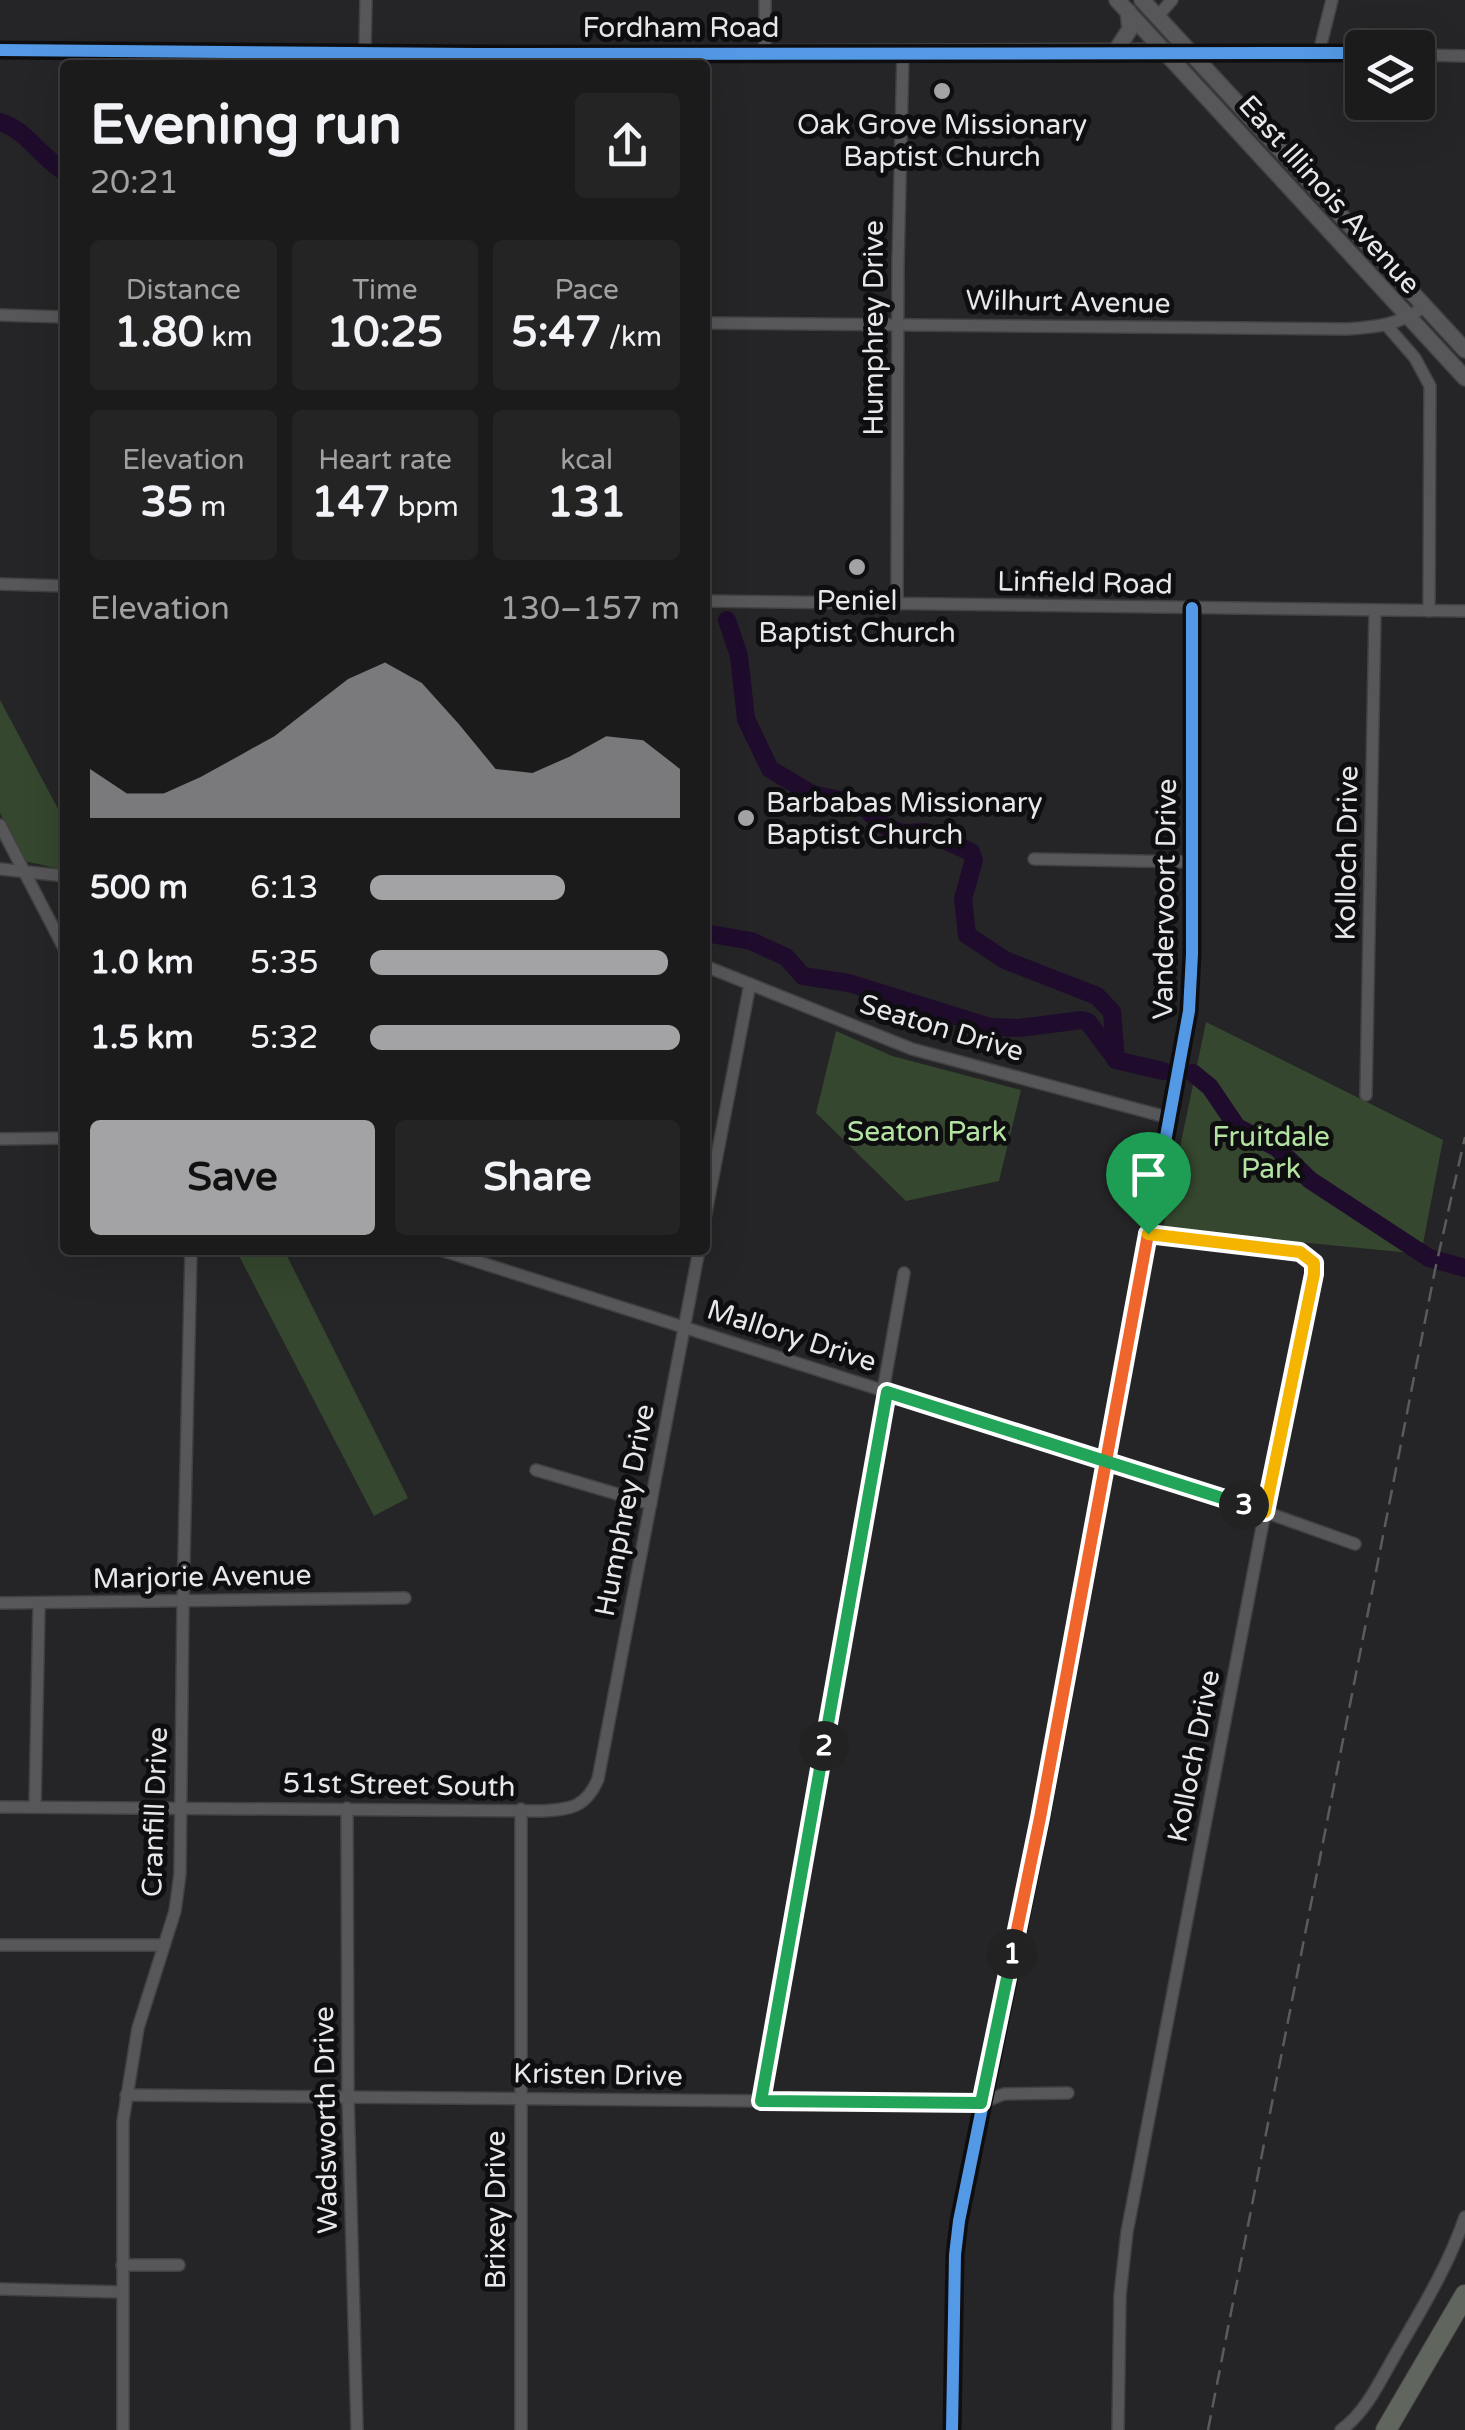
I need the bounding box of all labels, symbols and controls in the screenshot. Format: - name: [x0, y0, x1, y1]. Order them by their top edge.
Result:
- street label: Fordham Road: [582, 11, 780, 45]
- map controls: [1345, 30, 1435, 120]
- button: layers: [1345, 30, 1435, 120]
- marker: Oak Grove Missionary Baptist Church: [931, 80, 953, 102]
- street label: East Illinois Avenue: [1231, 88, 1427, 301]
- text: Evening run: [90, 93, 402, 159]
- button: share: [575, 93, 680, 198]
- place label: Oak Grove Missionary Baptist Church: [797, 108, 1087, 174]
- text: 20:21: [90, 164, 179, 202]
- street label: Humphrey Drive: [857, 220, 891, 436]
- text: Distance: [126, 273, 241, 307]
- text: Time: [352, 273, 418, 307]
- text: Pace: [554, 273, 619, 307]
- street label: Wilhurt Avenue: [965, 283, 1171, 321]
- text: 1.80: [114, 307, 204, 358]
- text: 10:25: [327, 307, 443, 358]
- text: 5:47: [511, 307, 601, 358]
- text: km: [204, 320, 252, 354]
- text: /km: [601, 320, 662, 354]
- text: Elevation: [122, 443, 245, 477]
- text: Heart rate: [318, 443, 452, 477]
- text: kcal: [560, 443, 613, 477]
- text: 35: [140, 477, 193, 528]
- text: 147: [311, 477, 390, 528]
- text: 131: [547, 477, 626, 528]
- text: m: [193, 490, 226, 524]
- text: bpm: [390, 490, 459, 524]
- marker: Peniel Baptist Church: [846, 556, 868, 578]
- street label: Linfield Road: [997, 564, 1173, 602]
- place label: Peniel Baptist Church: [758, 584, 956, 650]
- text: Elevation: [90, 590, 230, 628]
- text: 130–157 m: [500, 590, 680, 628]
- street label: Kolloch Drive: [1328, 765, 1366, 941]
- street label: Vandervoort Drive: [1146, 778, 1184, 1020]
- place label: Barbabas Missionary Baptist Church: [766, 786, 1043, 852]
- marker: Barbabas Missionary Baptist Church: [735, 807, 757, 829]
- text: 500 m: [90, 869, 188, 907]
- text: 6:13: [250, 869, 319, 907]
- text: 1.0 km: [90, 944, 194, 982]
- text: 5:35: [250, 944, 319, 982]
- street label: Seaton Drive: [856, 987, 1028, 1069]
- text: 1.5 km: [90, 1019, 194, 1057]
- text: 5:32: [250, 1019, 319, 1057]
- park label: Seaton Park: [847, 1115, 1007, 1149]
- button: Save: [90, 1120, 375, 1235]
- button: Share: [395, 1120, 680, 1235]
- park label: Fruitdale Park: [1212, 1120, 1330, 1186]
- pin: [1106, 1132, 1191, 1235]
- icon: arrive: [1121, 1147, 1176, 1202]
- street label: Mallory Drive: [703, 1293, 881, 1379]
- street label: Humphrey Drive: [588, 1401, 662, 1619]
- pin: 3: [1219, 1480, 1269, 1530]
- text: 3: [1235, 1488, 1253, 1522]
- street label: Marjorie Avenue: [92, 1558, 312, 1596]
- street label: Kolloch Drive: [1161, 1667, 1227, 1845]
- pin: 2: [799, 1721, 849, 1771]
- street label: Cranfill Drive: [135, 1726, 175, 1898]
- text: 2: [815, 1729, 833, 1763]
- street label: 51st Street South: [282, 1766, 516, 1804]
- pin: 1: [987, 1929, 1037, 1979]
- text: 1: [1003, 1937, 1021, 1971]
- street label: Wadsworth Drive: [307, 2006, 345, 2234]
- street label: Kristen Drive: [513, 2057, 683, 2093]
- street label: Brixey Drive: [479, 2131, 513, 2289]

